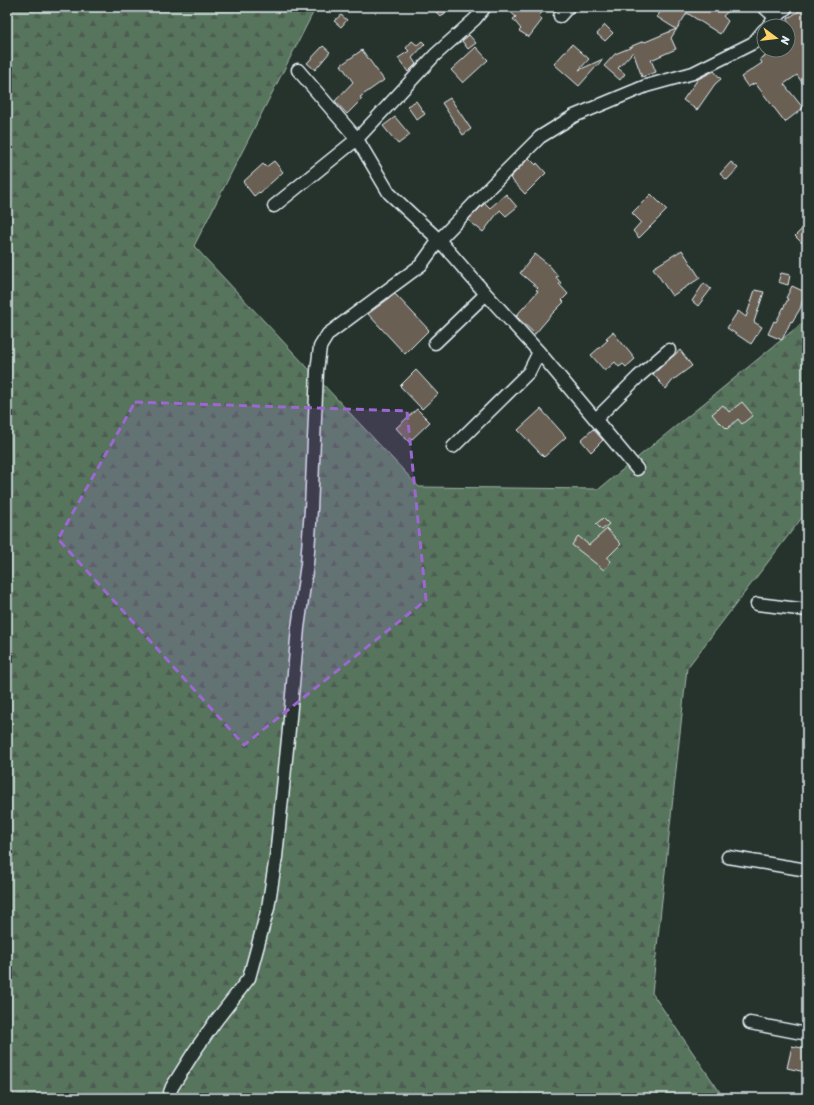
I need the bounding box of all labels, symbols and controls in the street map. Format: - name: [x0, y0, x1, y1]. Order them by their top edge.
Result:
- north arrow: [756, 18, 796, 58]
- text: N: [775, 33, 796, 47]

